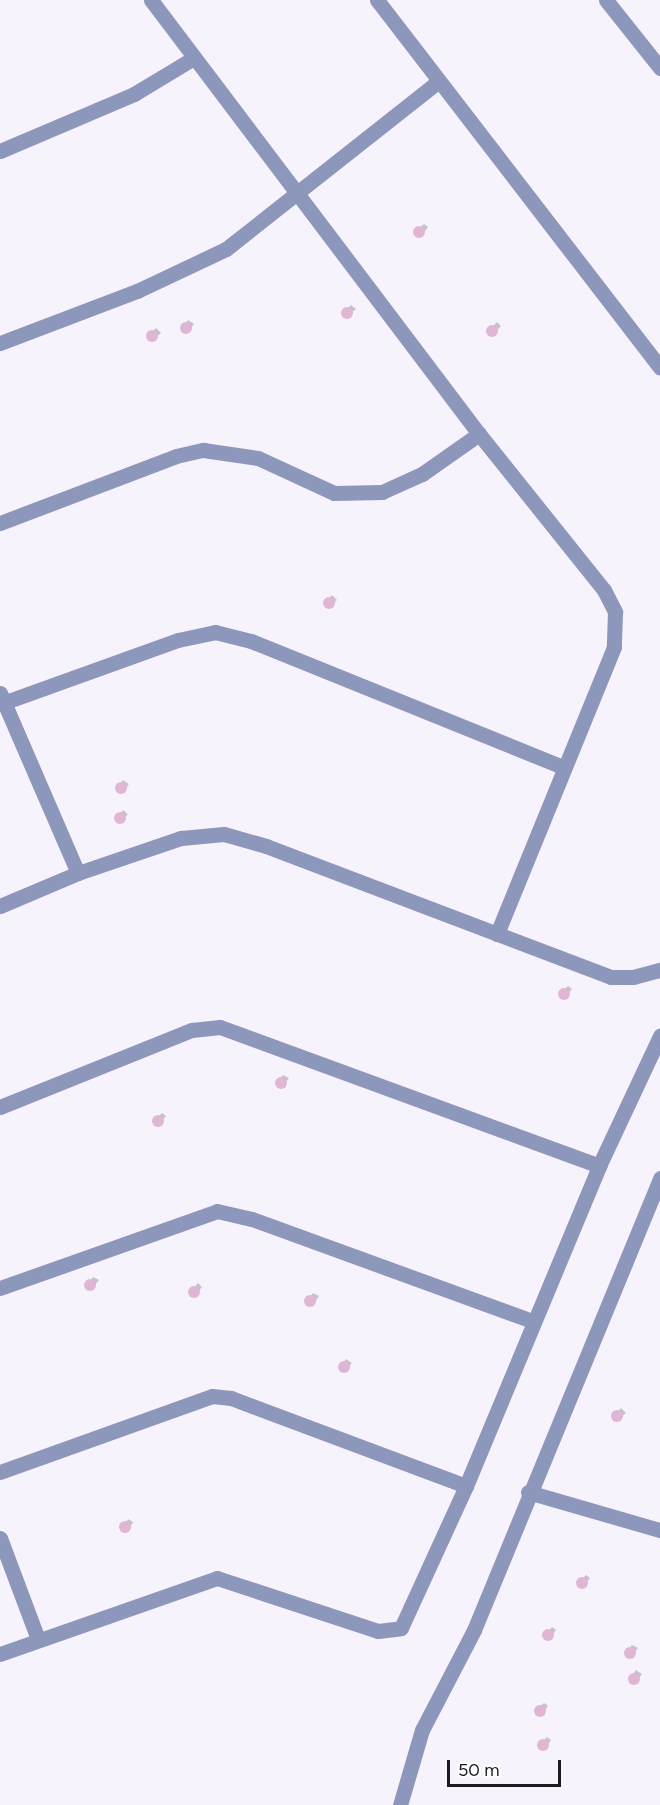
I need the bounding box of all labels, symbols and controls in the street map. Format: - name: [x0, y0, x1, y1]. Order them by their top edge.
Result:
- scale bar: [450, 1748, 564, 1786]
- text: 50 m: [458, 1759, 500, 1781]

